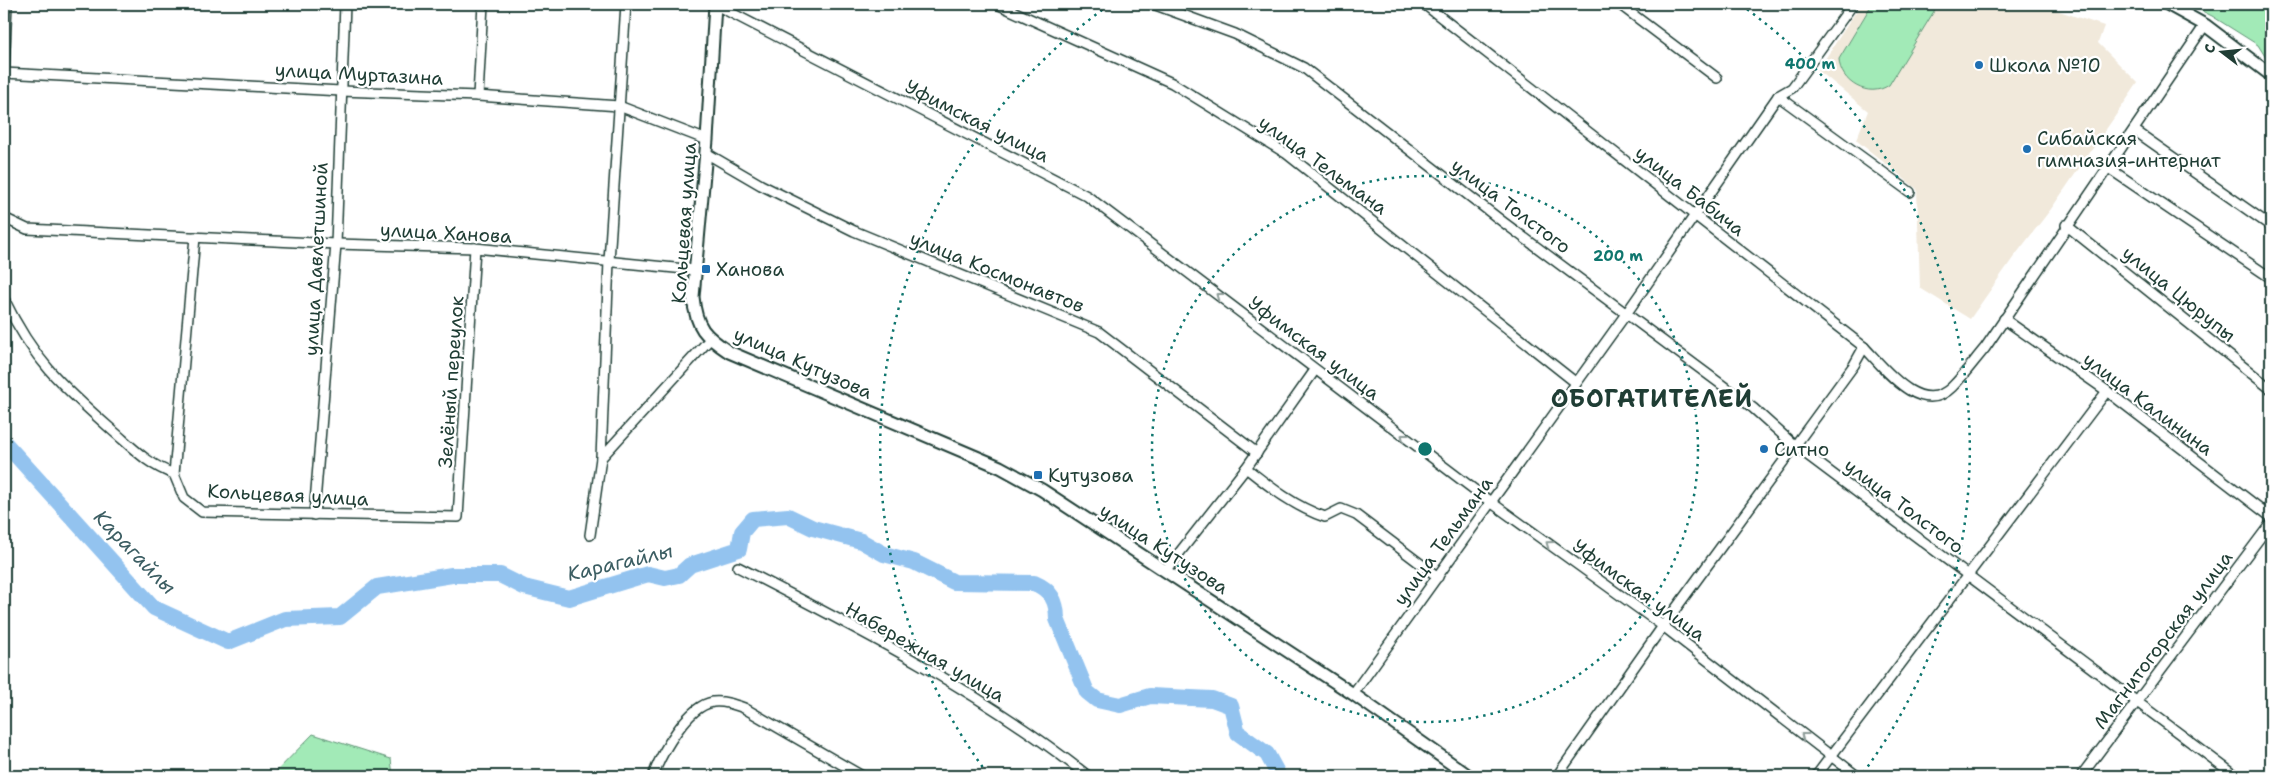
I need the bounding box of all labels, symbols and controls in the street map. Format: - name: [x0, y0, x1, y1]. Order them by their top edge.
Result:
- north arrow: [2198, 28, 2248, 78]
- text: С: [2200, 42, 2219, 55]
- place label: Школа №10: [1989, 53, 2101, 78]
- text: 400 m: [1785, 54, 1835, 74]
- street label: улица Муртазина: [274, 57, 444, 91]
- marker: Школа №10: [1973, 59, 1985, 71]
- street label: Уфимская улица: [901, 74, 1053, 168]
- street label: улица Тельмана: [1254, 110, 1393, 220]
- place label: Сибайская гимназия-интернат: [2037, 126, 2221, 173]
- street label: улица Бабича: [1630, 140, 1750, 242]
- street label: Кольцевая улица: [666, 141, 702, 304]
- marker: Сибайская гимназия-интернат: [2021, 143, 2033, 155]
- street label: улица Толстого: [1446, 153, 1576, 259]
- street label: улица Давлетшиной: [298, 161, 334, 357]
- street label: улица Ханова: [379, 217, 513, 249]
- street label: улица Космонавтов: [906, 226, 1088, 318]
- street label: улица Цюрупы: [2117, 240, 2241, 348]
- text: 200 m: [1593, 246, 1643, 266]
- place label: Ханова: [716, 257, 784, 282]
- marker: Ханова: [700, 263, 712, 275]
- street label: Уфимская улица: [1243, 290, 1385, 406]
- one-way arrow: [1215, 293, 1224, 302]
- street label: Зелёный переулок: [433, 295, 469, 469]
- street label: улица Кутузова: [730, 321, 876, 405]
- street label: улица Калинина: [2078, 347, 2218, 461]
- district label: ОБОГАТИТЕЛЕЙ: [1551, 382, 1753, 415]
- one-way arrow: [1400, 434, 1410, 443]
- place label: Ситно: [1774, 437, 1829, 462]
- centre of rings: [1416, 440, 1434, 458]
- marker: Ситно: [1758, 443, 1770, 455]
- street label: улица Толстого: [1839, 453, 1969, 559]
- place label: Кутузова: [1048, 463, 1133, 488]
- marker: Кутузова: [1032, 469, 1044, 481]
- street label: улица Тельмана: [1388, 471, 1498, 610]
- street label: Кольцевая улица: [207, 478, 369, 512]
- street label: улица Кутузова: [1095, 498, 1233, 600]
- water label: Карагайлы: [88, 504, 182, 600]
- street label: Уфимская улица: [1568, 533, 1711, 647]
- water label: Карагайлы: [565, 537, 675, 587]
- one-way arrow: [1545, 541, 1554, 550]
- street label: Магнитогорская улица: [2088, 546, 2238, 734]
- street label: Набережная улица: [841, 596, 1009, 708]
- one-way arrow: [1800, 733, 1810, 742]

